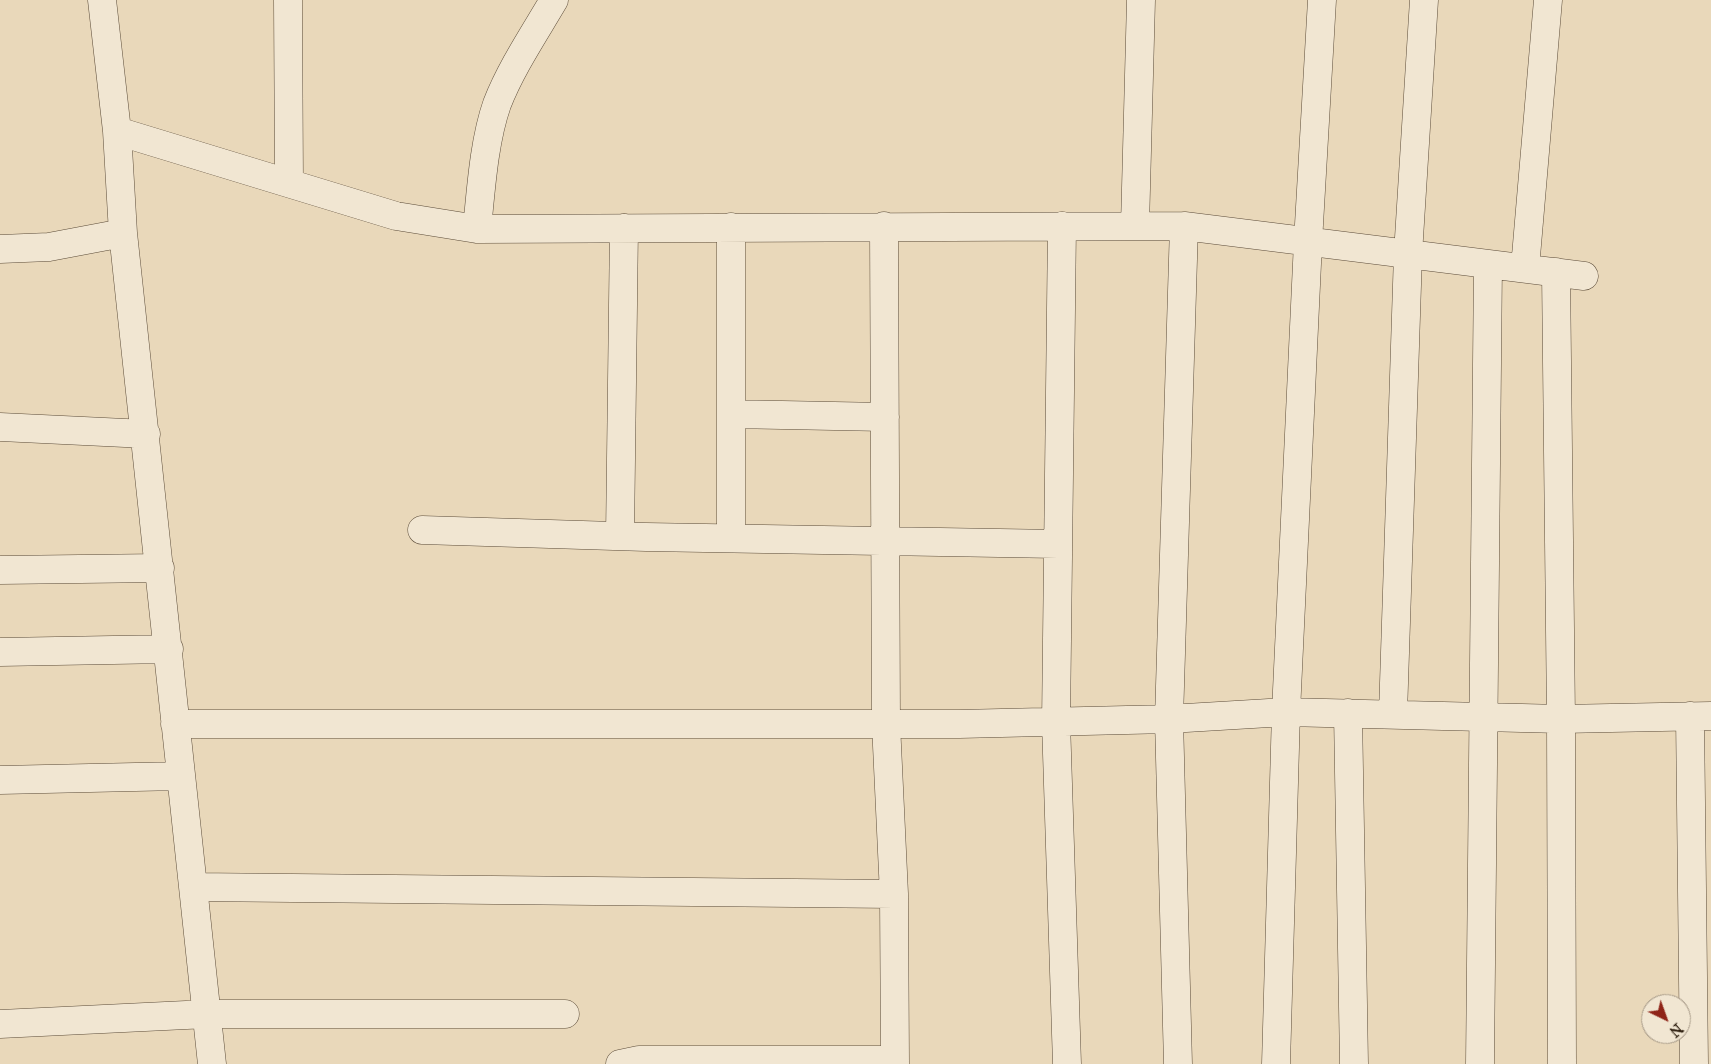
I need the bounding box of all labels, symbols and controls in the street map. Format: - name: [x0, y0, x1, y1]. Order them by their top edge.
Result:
- north arrow: [1641, 994, 1691, 1044]
- text: N: [1666, 1019, 1686, 1040]

